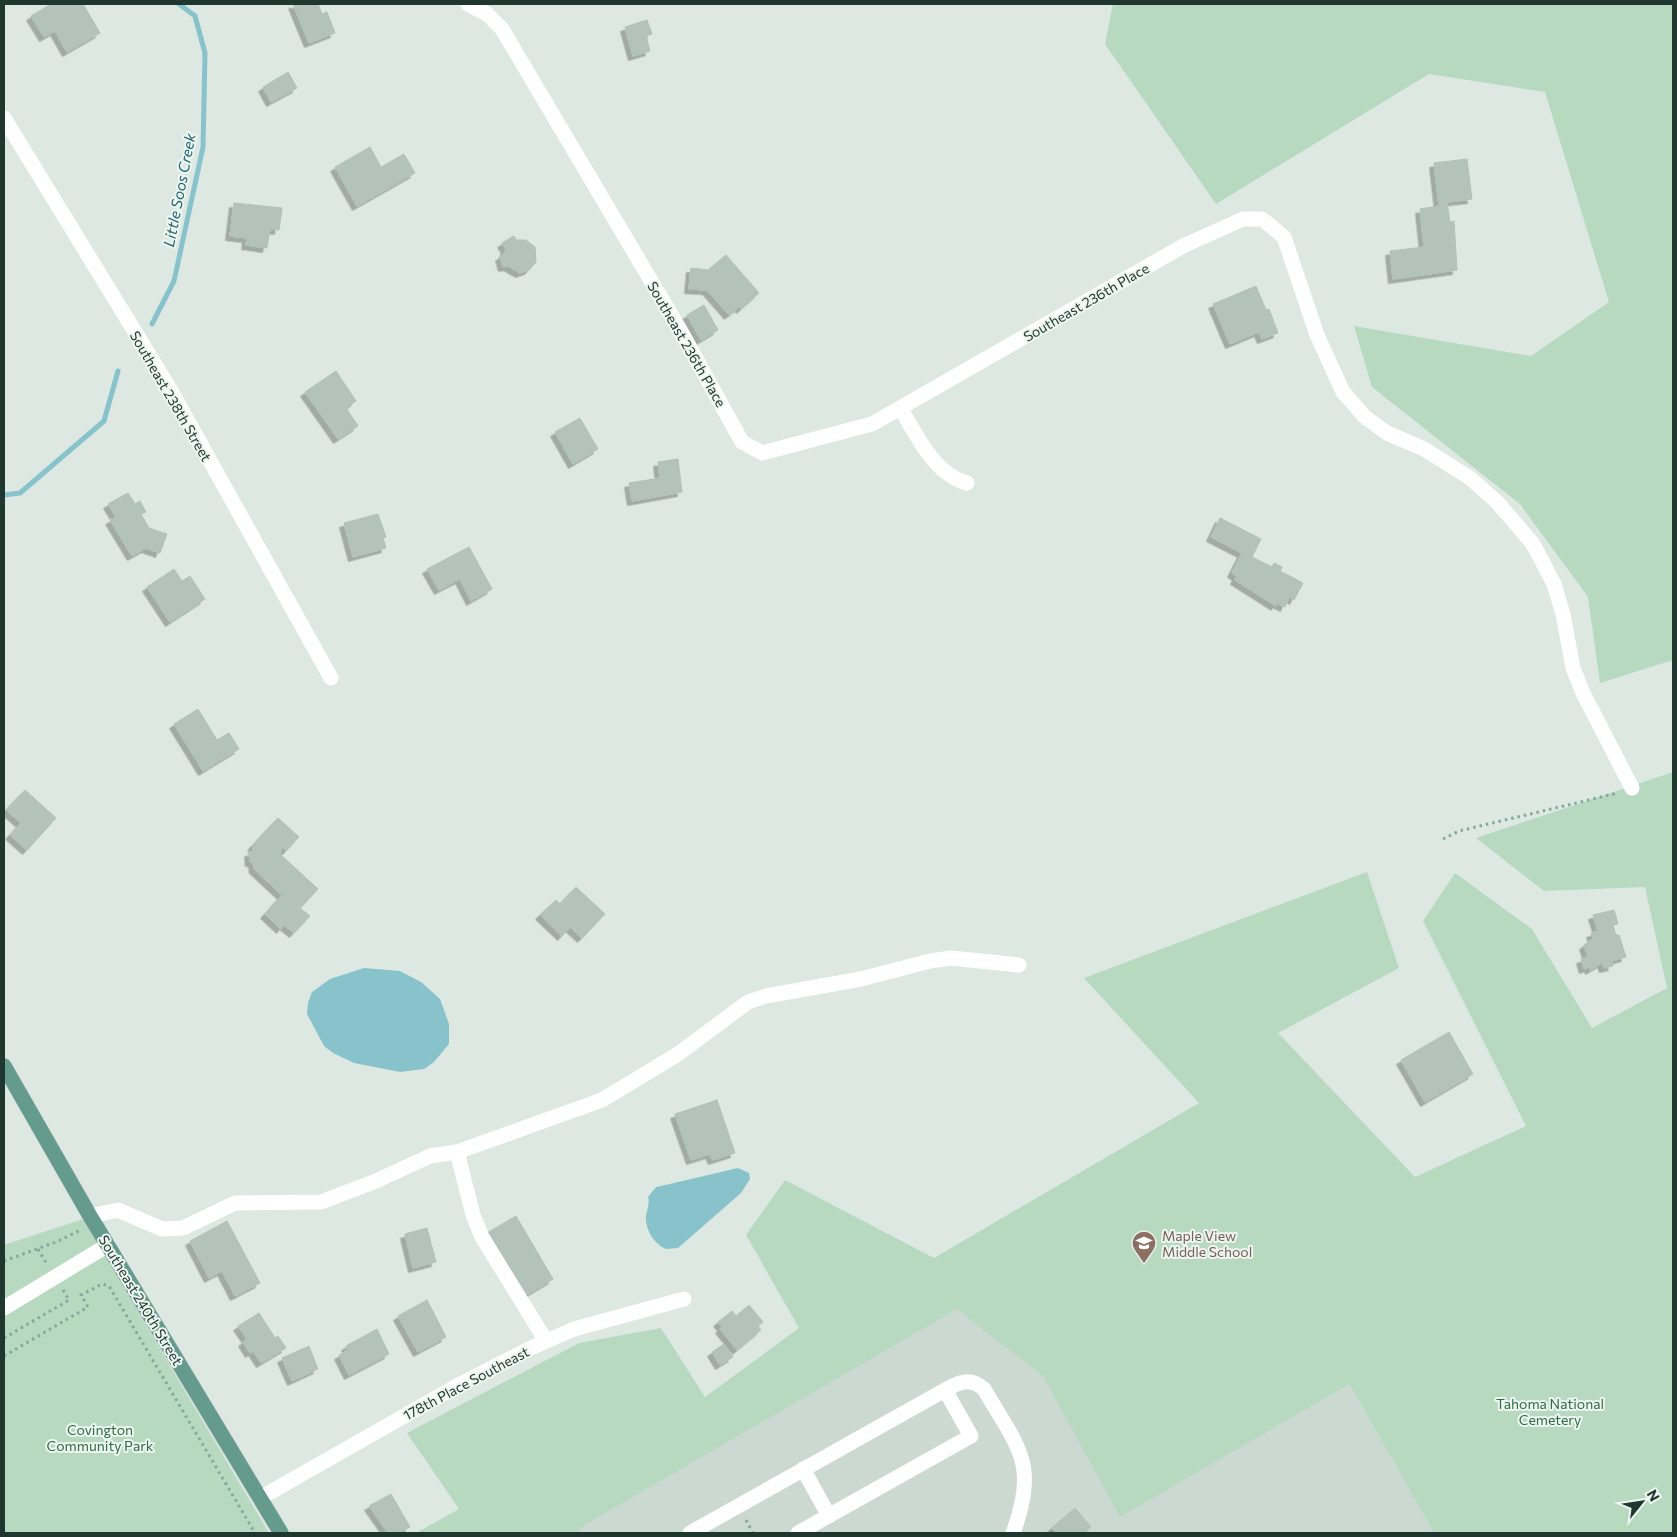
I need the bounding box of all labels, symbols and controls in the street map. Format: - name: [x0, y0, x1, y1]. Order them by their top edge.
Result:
- water label: Little Soos Creek: [159, 131, 199, 248]
- street label: Southeast 236th Place: [1020, 259, 1152, 345]
- street label: Southeast 236th Place: [644, 278, 730, 410]
- street label: Southeast 238th Street: [127, 328, 215, 465]
- place label: Maple View Middle School: [1162, 1227, 1252, 1260]
- school or university icon: Maple View Middle School: [1131, 1230, 1157, 1264]
- street label: Southeast 240th Street: [95, 1232, 187, 1368]
- street label: 178th Place Southeast: [400, 1343, 532, 1423]
- park label: Tahoma National Cemetery: [1496, 1395, 1604, 1428]
- park label: Covington Community Park: [47, 1421, 154, 1454]
- north arrow: [1617, 1477, 1667, 1527]
- text: N: [1644, 1486, 1664, 1504]

